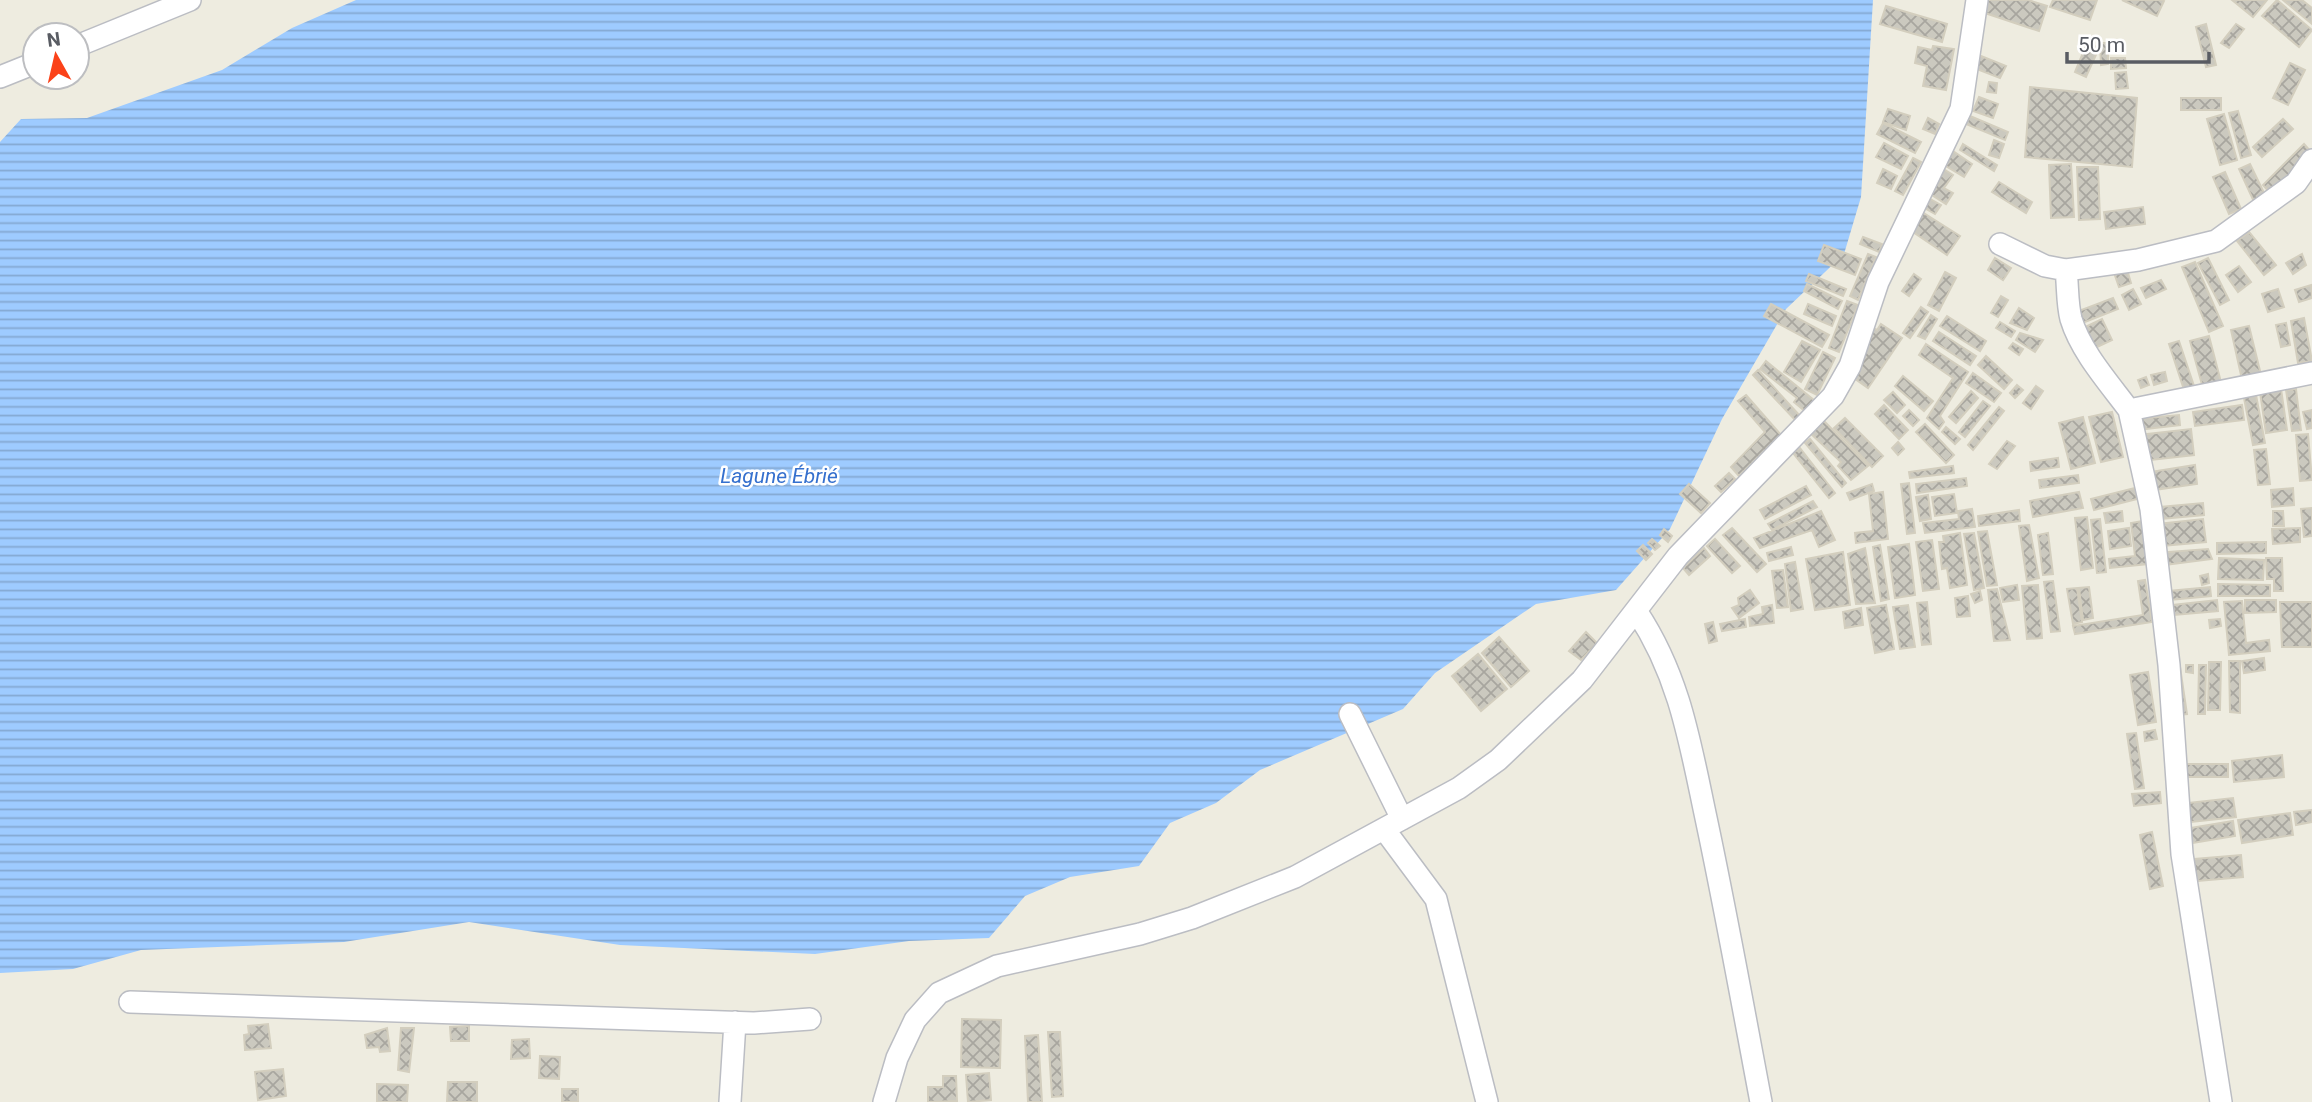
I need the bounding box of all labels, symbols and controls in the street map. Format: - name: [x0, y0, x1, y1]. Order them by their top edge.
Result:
- north arrow: [21, 21, 91, 91]
- scale bar: [2067, 21, 2209, 65]
- text: N: [45, 27, 62, 52]
- text: 50 m: [2078, 33, 2125, 57]
- water label: Lagune Ébrié: [720, 464, 838, 488]

